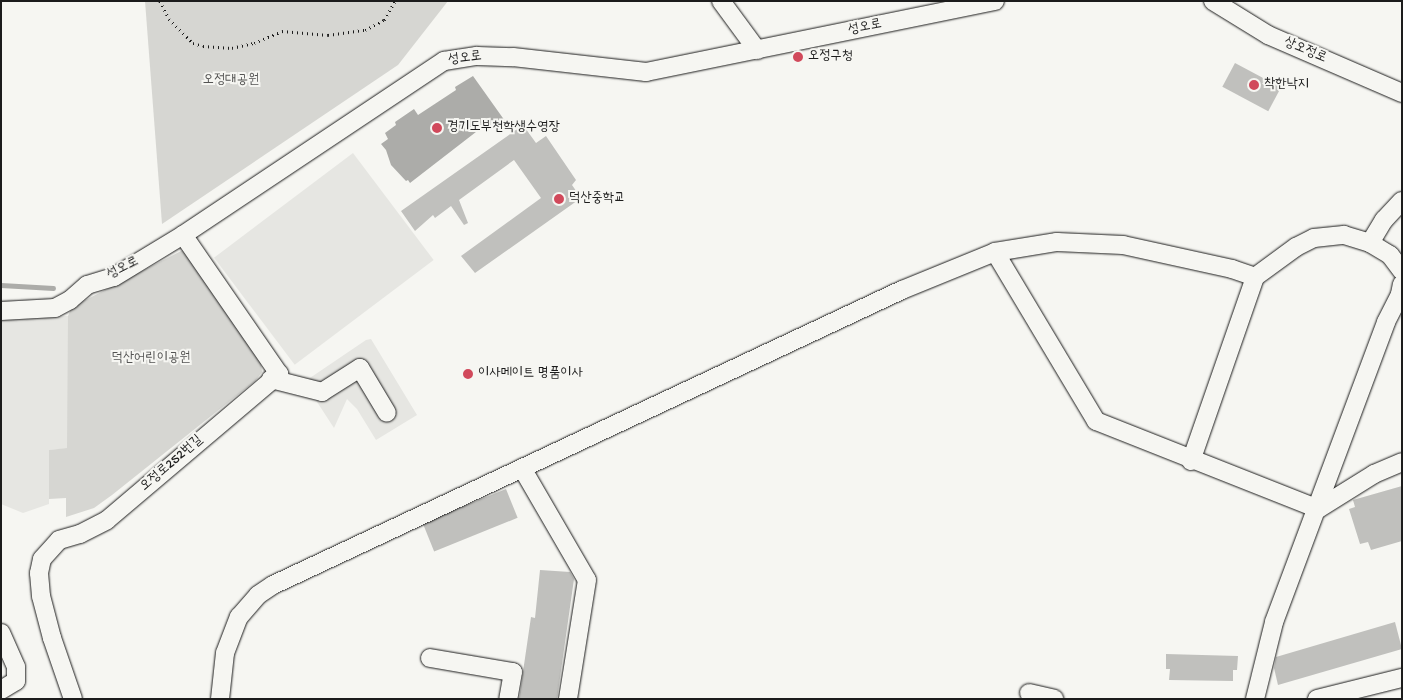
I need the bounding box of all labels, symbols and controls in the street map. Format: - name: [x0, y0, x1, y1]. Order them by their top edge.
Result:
- street label: 성오로: [847, 17, 883, 39]
- street label: 상오정로: [1281, 34, 1329, 68]
- street label: 성오로: [447, 49, 483, 69]
- place label: 오정구청: [808, 49, 853, 65]
- marker: 오정구청: [792, 51, 804, 63]
- park label: 오정대공원: [203, 73, 259, 89]
- place label: 착한낙지: [1264, 77, 1309, 93]
- marker: 착한낙지: [1248, 79, 1260, 91]
- place label: 경기도부천학생수영장: [447, 120, 560, 136]
- marker: 경기도부천학생수영장: [431, 122, 443, 134]
- place label: 덕산중학교: [569, 191, 625, 207]
- marker: 덕산중학교: [553, 193, 565, 205]
- street label: 성오로: [104, 254, 142, 284]
- park label: 덕산어린이공원: [112, 351, 190, 367]
- place label: 이사메이트 명품이사: [478, 366, 583, 382]
- marker: 이사메이트 명품이사: [462, 368, 474, 380]
- street label: 오정로252번길: [137, 432, 207, 496]

